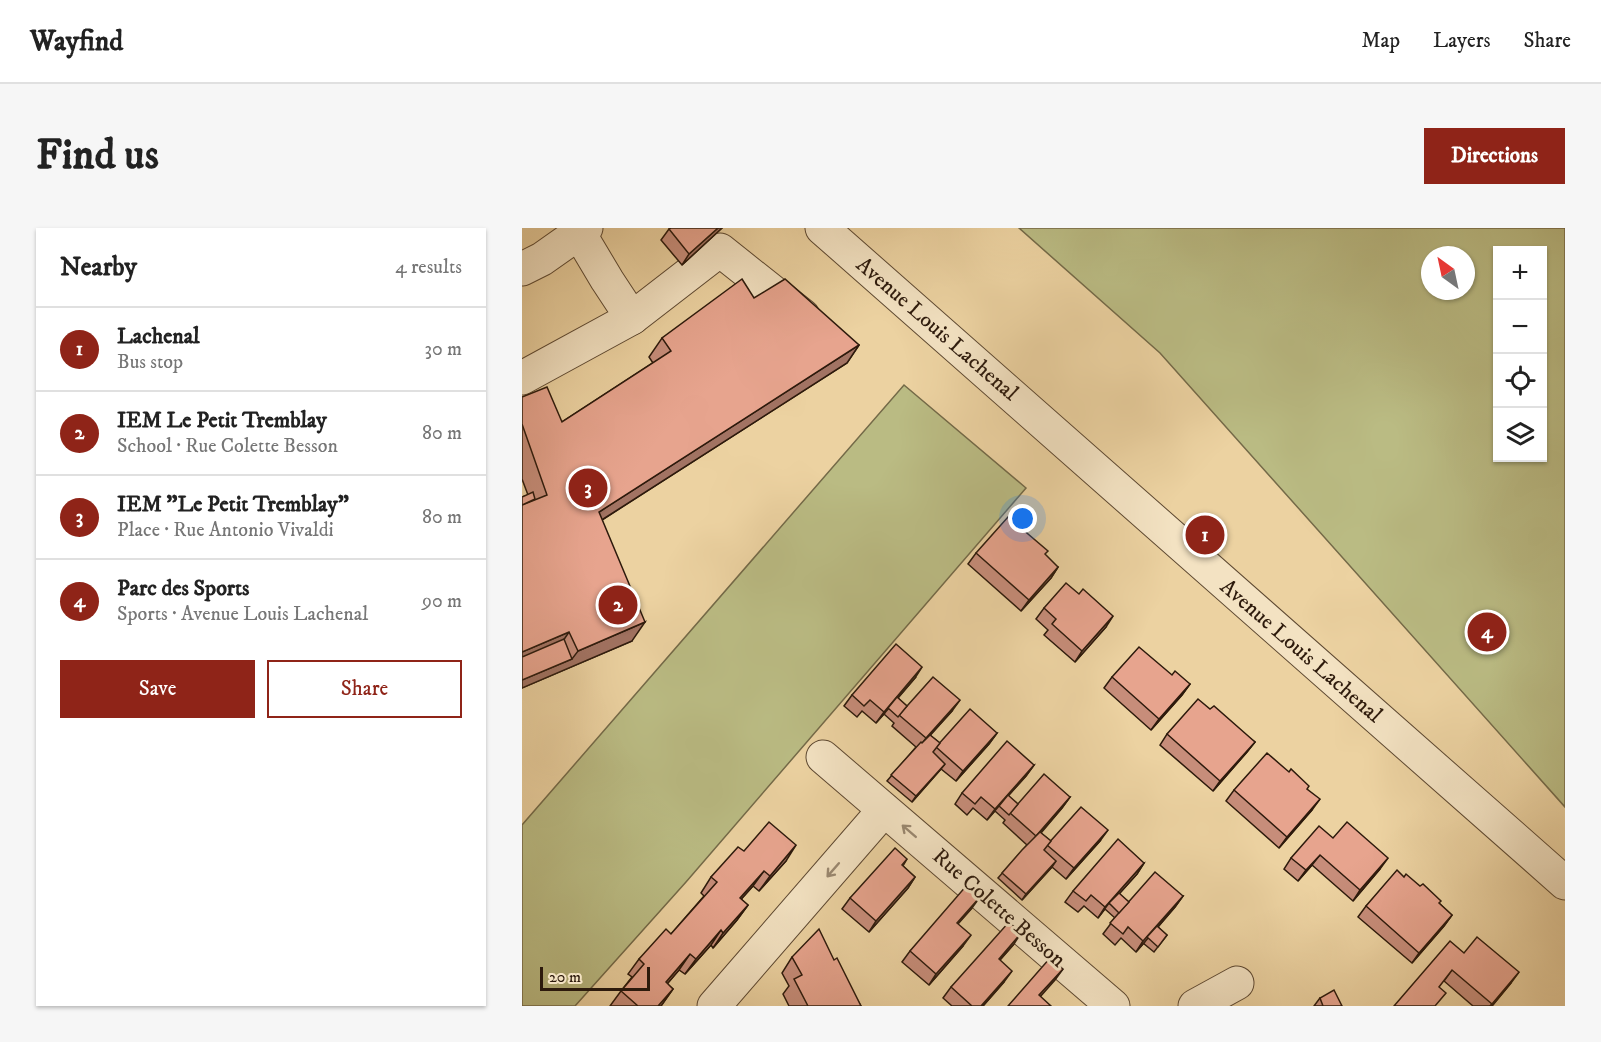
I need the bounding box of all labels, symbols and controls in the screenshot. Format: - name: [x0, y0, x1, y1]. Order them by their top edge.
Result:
- text: Wayfind: [30, 24, 123, 59]
- text: Map: [1361, 28, 1400, 54]
- text: Layers: [1433, 28, 1491, 54]
- text: Share: [1524, 28, 1571, 54]
- button: Directions: [1424, 128, 1565, 184]
- text: Find us: [36, 130, 159, 182]
- north arrow: [1421, 246, 1475, 300]
- map controls: [1493, 246, 1547, 462]
- button: +: [1493, 246, 1547, 300]
- text: Nearby: [60, 251, 137, 284]
- street label: Avenue Louis Lachenal: [850, 251, 1024, 407]
- text: 4 results: [395, 255, 462, 280]
- button: −: [1493, 300, 1547, 354]
- text: Lachenal: [117, 323, 200, 350]
- text: 1: [76, 337, 83, 362]
- text: 30 m: [424, 337, 462, 362]
- text: Bus stop: [117, 350, 183, 375]
- button: locate: [1493, 354, 1547, 408]
- text: IEM Le Petit Tremblay: [117, 407, 327, 434]
- button: layers: [1493, 408, 1547, 462]
- text: 2: [75, 421, 84, 446]
- text: 80 m: [422, 421, 462, 446]
- text: School · Rue Colette Besson: [117, 434, 338, 459]
- pin: 3: [568, 466, 608, 510]
- text: IEM "Le Petit Tremblay": [117, 491, 349, 518]
- your location: [1008, 504, 1037, 533]
- text: 3: [76, 505, 83, 530]
- text: 80 m: [422, 505, 462, 530]
- pin: 1: [1186, 512, 1224, 558]
- text: Place · Rue Antonio Vivaldi: [117, 518, 334, 543]
- street label: Avenue Louis Lachenal: [1214, 573, 1388, 729]
- text: Parc des Sports: [117, 575, 249, 602]
- pin: 2: [598, 582, 638, 628]
- text: 4: [74, 589, 85, 614]
- text: 90 m: [422, 589, 462, 614]
- text: Sports · Avenue Louis Lachenal: [117, 602, 368, 627]
- pin: 4: [1468, 610, 1506, 654]
- button: Save: [60, 660, 255, 718]
- button: Share: [267, 660, 462, 718]
- one-way arrow: [901, 825, 917, 838]
- street label: Rue Colette Besson: [927, 843, 1072, 974]
- one-way arrow: [826, 862, 840, 878]
- scale bar: [540, 964, 650, 992]
- text: 20 m: [549, 967, 581, 987]

